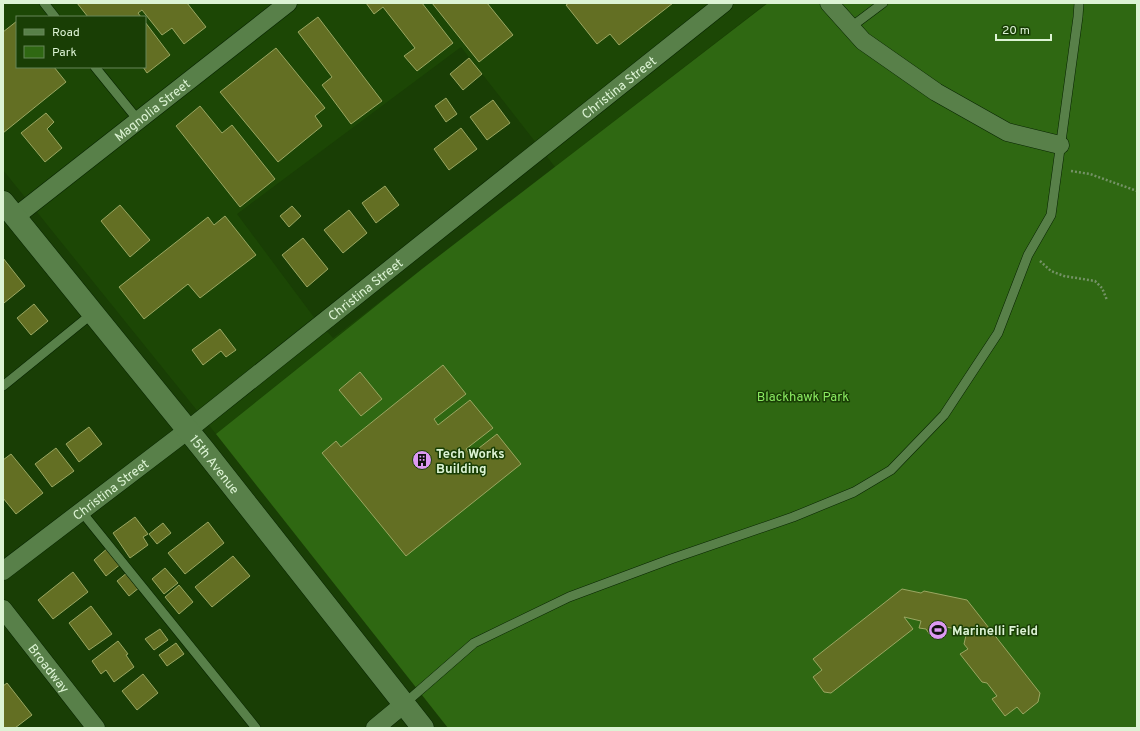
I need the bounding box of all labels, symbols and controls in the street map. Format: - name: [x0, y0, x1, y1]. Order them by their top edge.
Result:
- legend: [16, 16, 146, 68]
- scale bar: [996, 16, 1051, 42]
- text: 20 m: [1002, 23, 1030, 39]
- text: Road: [52, 25, 80, 41]
- text: Park: [52, 45, 77, 61]
- street label: Christina Street: [579, 54, 660, 123]
- street label: Magnolia Street: [112, 77, 194, 146]
- street label: Christina Street: [326, 256, 407, 325]
- park label: Blackhawk Park: [757, 390, 849, 406]
- street label: 15th Avenue: [185, 432, 242, 498]
- place label: Tech Works Building: [436, 447, 505, 478]
- building icon: Tech Works Building: [411, 449, 433, 471]
- street label: Christina Street: [70, 457, 153, 525]
- sports icon: Marinelli Field: [927, 619, 949, 641]
- place label: Marinelli Field: [952, 624, 1038, 640]
- street label: Broadway: [23, 642, 72, 697]

